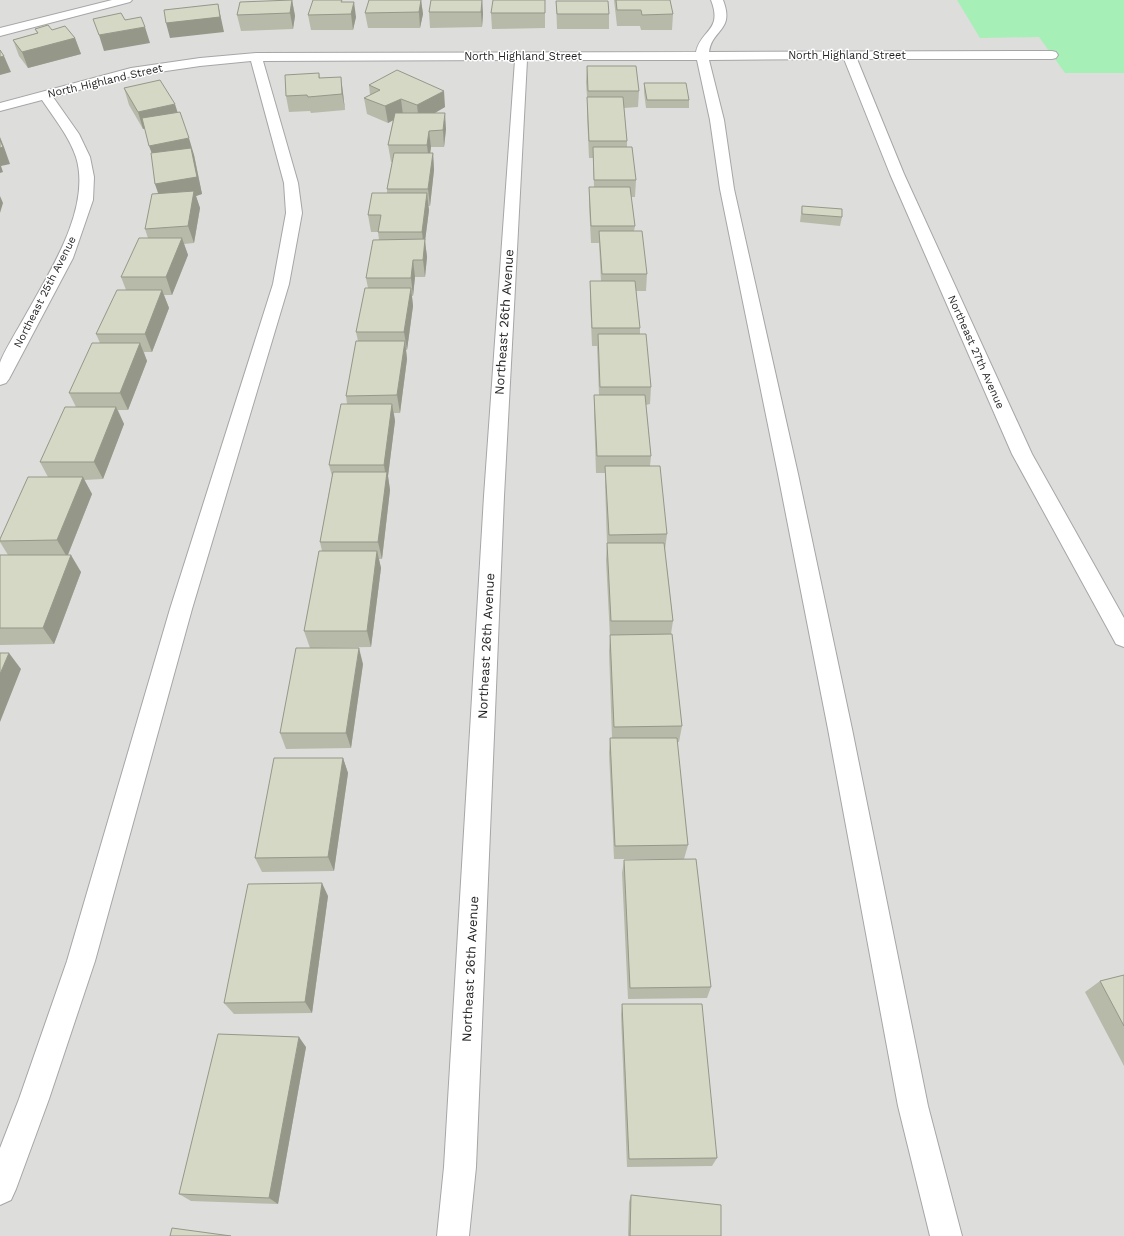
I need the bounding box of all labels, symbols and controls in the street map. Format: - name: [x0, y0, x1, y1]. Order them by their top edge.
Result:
- street label: North Highland Street: [788, 49, 906, 62]
- street label: North Highland Street: [464, 50, 582, 63]
- street label: North Highland Street: [46, 61, 164, 101]
- street label: Northeast 25th Avenue: [11, 234, 79, 350]
- street label: Northeast 26th Avenue: [491, 249, 517, 395]
- street label: Northeast 27th Avenue: [945, 293, 1007, 411]
- street label: Northeast 26th Avenue: [475, 573, 497, 719]
- street label: Northeast 26th Avenue: [459, 896, 481, 1042]

